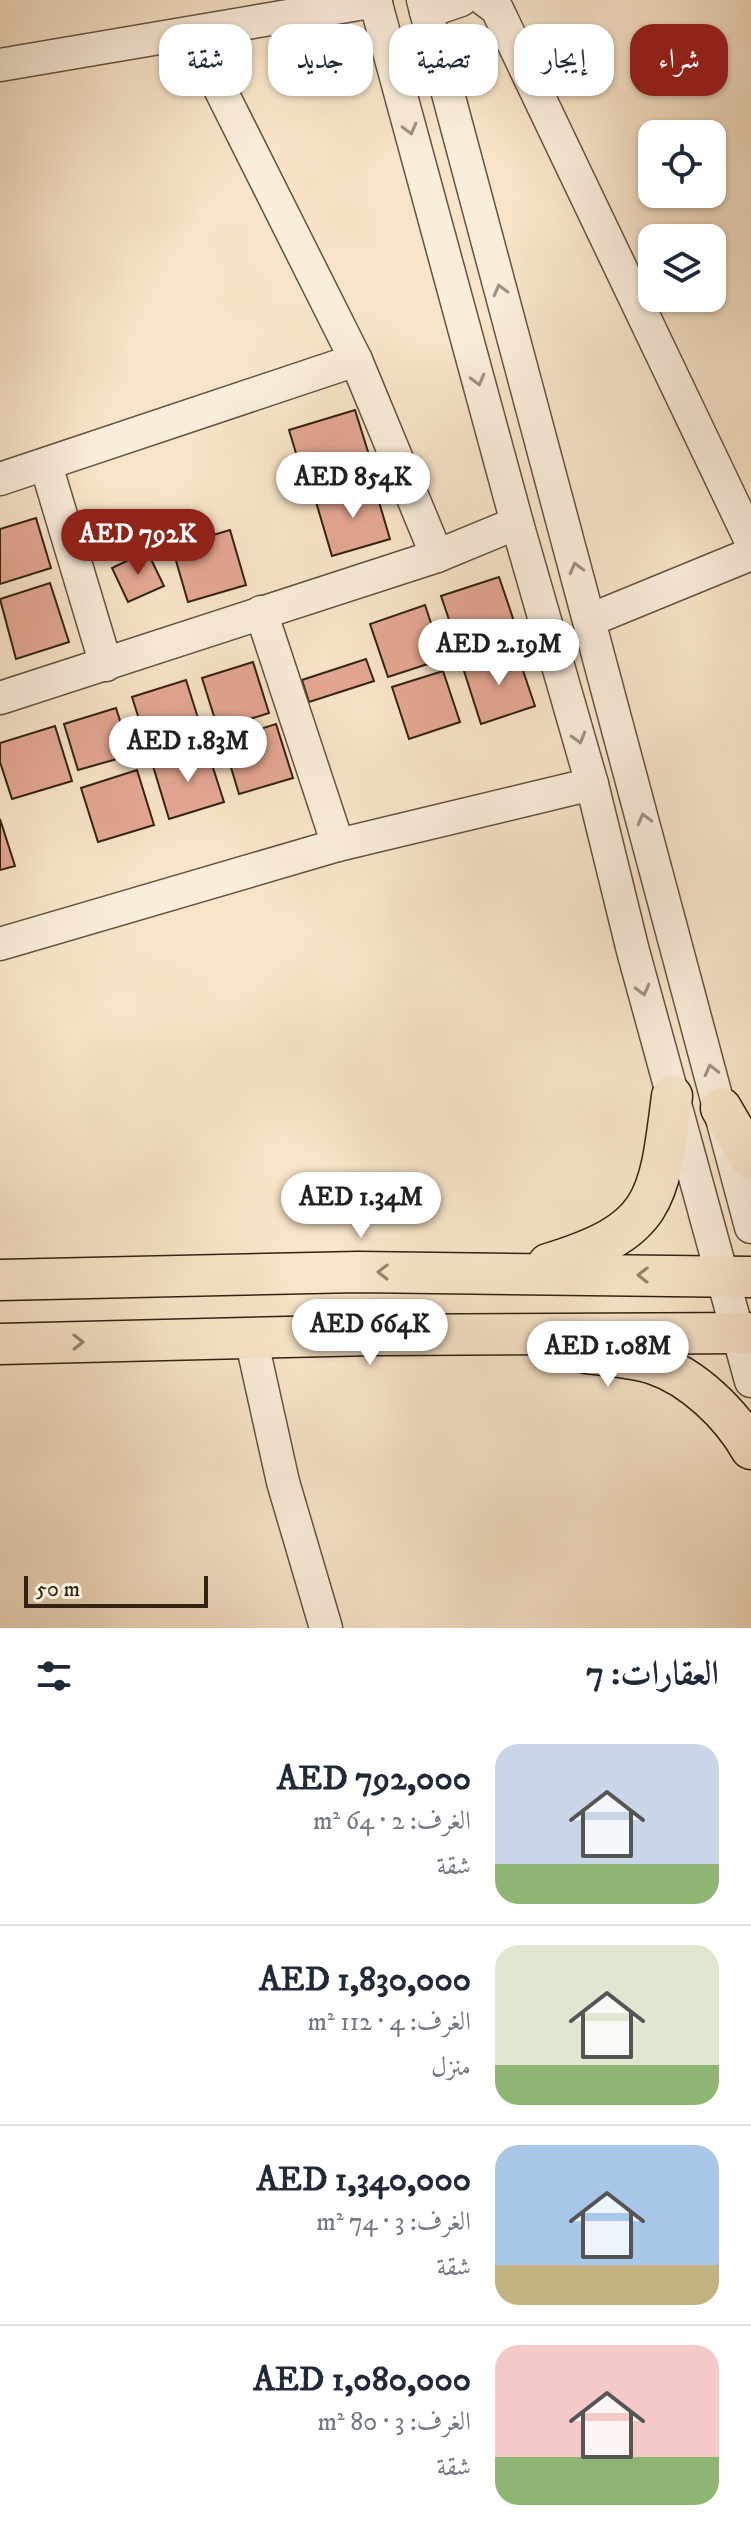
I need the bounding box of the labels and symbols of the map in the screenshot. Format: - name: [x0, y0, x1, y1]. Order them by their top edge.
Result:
- one-way arrow: [401, 122, 418, 136]
- one-way arrow: [493, 283, 510, 297]
- one-way arrow: [469, 373, 486, 387]
- pin: AED 854K: [270, 452, 436, 520]
- pin: AED 792K: [55, 509, 221, 577]
- one-way arrow: [568, 561, 585, 575]
- pin: AED 2.19M: [407, 619, 591, 687]
- pin: AED 1.83M: [96, 716, 280, 784]
- one-way arrow: [570, 731, 586, 745]
- one-way arrow: [637, 812, 653, 826]
- one-way arrow: [634, 983, 651, 997]
- one-way arrow: [703, 1064, 720, 1077]
- pin: AED 1.34M: [269, 1172, 453, 1240]
- one-way arrow: [376, 1264, 389, 1281]
- one-way arrow: [636, 1266, 649, 1284]
- pin: AED 664K: [287, 1299, 453, 1367]
- pin: AED 1.08M: [516, 1321, 700, 1389]
- one-way arrow: [72, 1334, 85, 1351]
- scale bar: [24, 1572, 208, 1608]

